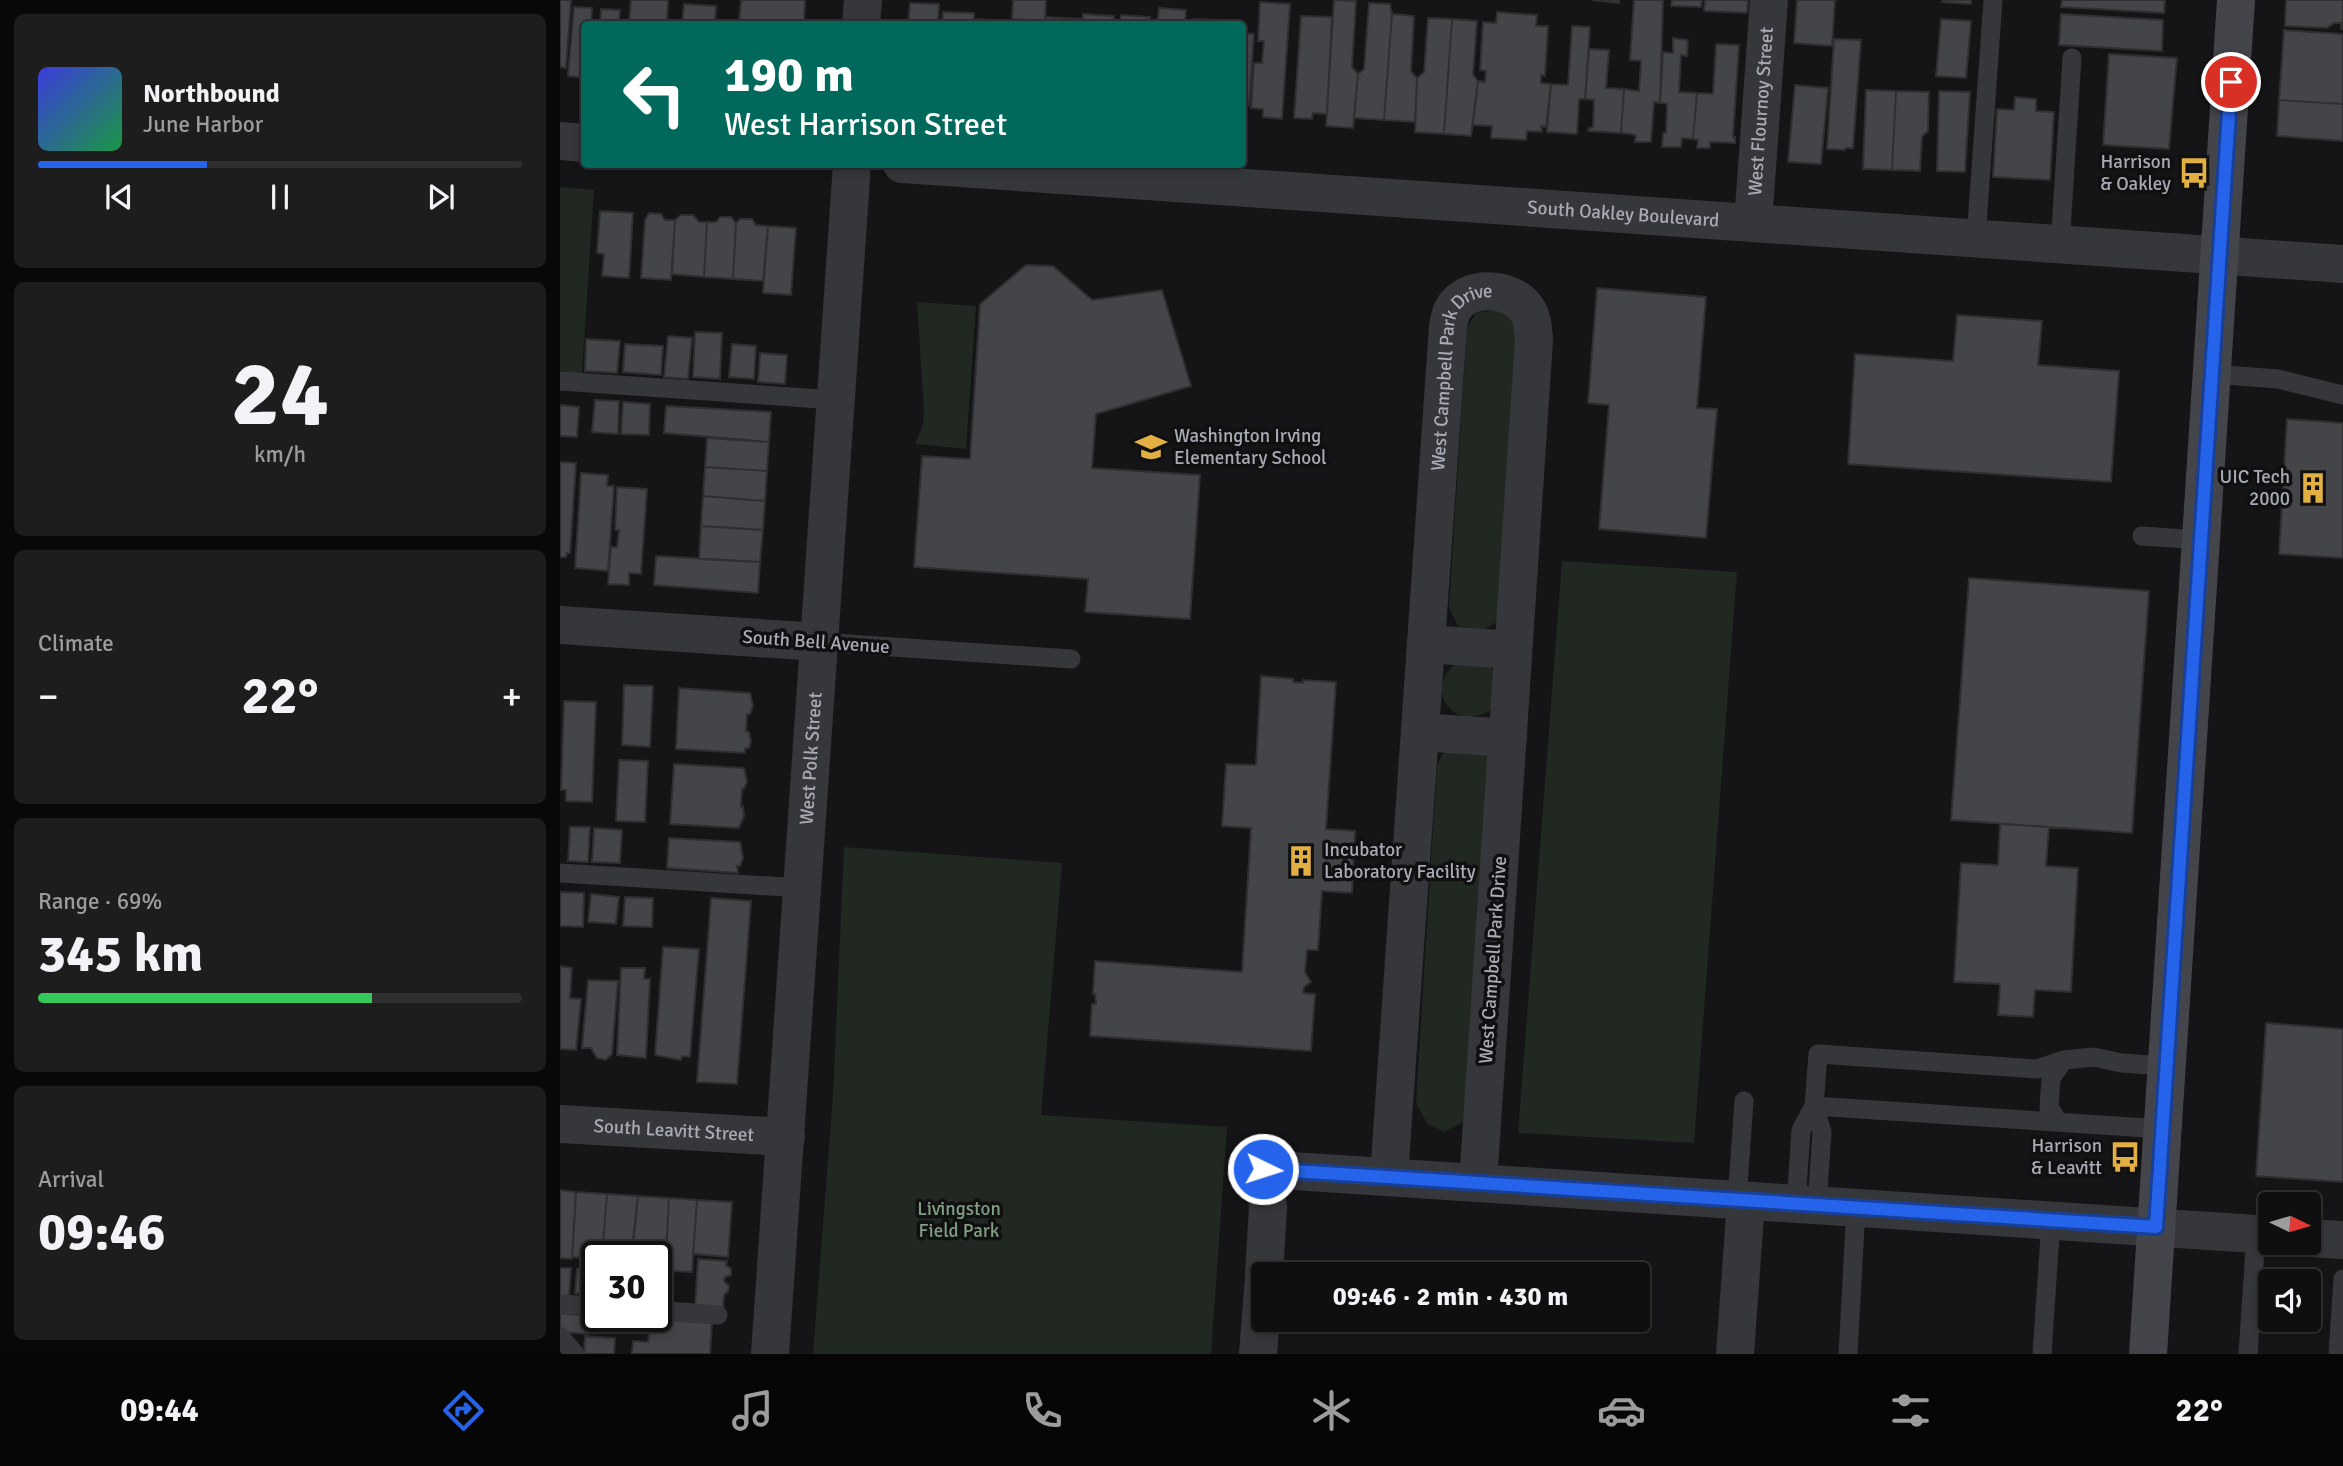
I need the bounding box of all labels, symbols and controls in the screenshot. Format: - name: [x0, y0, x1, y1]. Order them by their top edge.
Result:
- street label: West Flournoy Street: [1743, 26, 1779, 197]
- text: 190 m: [724, 45, 854, 105]
- icon: left: [609, 49, 700, 140]
- pin: [2201, 52, 2261, 112]
- icon: arrive: [2212, 63, 2250, 101]
- text: Northbound: [143, 78, 280, 110]
- text: West Harrison Street: [724, 105, 1007, 144]
- text: June Harbor: [143, 110, 263, 139]
- place label: Harrison & Oakley: [2100, 150, 2171, 196]
- bus stop icon: Harrison & Oakley: [2177, 156, 2211, 190]
- icon: previous: [100, 178, 138, 216]
- icon: pause: [261, 178, 299, 216]
- icon: next: [422, 178, 460, 216]
- street label: South Oakley Boulevard: [1526, 195, 1720, 233]
- street label: West Campbell Park Drive: [1426, 279, 1492, 472]
- text: 24: [231, 338, 329, 451]
- place label: Washington Irving Elementary School: [1174, 424, 1327, 470]
- school or university icon: Washington Irving Elementary School: [1134, 430, 1168, 464]
- text: km/h: [254, 440, 306, 469]
- place label: UIC Tech 2000: [2219, 465, 2290, 511]
- building icon: UIC Tech 2000: [2296, 471, 2330, 505]
- street label: South Bell Avenue: [742, 625, 890, 659]
- text: Climate: [38, 629, 114, 658]
- text: 22°: [242, 664, 318, 728]
- text: −: [38, 673, 59, 720]
- text: +: [501, 673, 522, 720]
- street label: West Polk Street: [794, 691, 828, 826]
- place label: Incubator Laboratory Facility: [1324, 838, 1476, 884]
- building icon: Incubator Laboratory Facility: [1284, 844, 1318, 878]
- street label: West Campbell Park Drive: [1474, 855, 1512, 1065]
- text: Range · 69%: [38, 887, 162, 916]
- text: 345 km: [38, 922, 203, 986]
- street label: South Leavitt Street: [593, 1114, 755, 1147]
- position arrow: [1226, 1132, 1300, 1206]
- place label: Harrison & Leavitt: [2031, 1134, 2102, 1180]
- bus stop icon: Harrison & Leavitt: [2108, 1140, 2142, 1174]
- text: Arrival: [38, 1165, 104, 1194]
- north arrow: [2258, 1192, 2320, 1255]
- map controls: [2258, 1192, 2321, 1332]
- park label: Livingston Field Park: [917, 1197, 1001, 1243]
- text: 09:46: [38, 1200, 166, 1264]
- speed limit sign: 30: [581, 1241, 672, 1332]
- button: sound: [2258, 1269, 2321, 1332]
- text: 09:46 · 2 min · 430 m: [1333, 1281, 1568, 1313]
- icon: directions: [439, 1386, 488, 1435]
- icon: music: [728, 1386, 777, 1435]
- icon: phone: [1018, 1386, 1067, 1435]
- icon: climate: [1307, 1386, 1356, 1435]
- icon: car: [1597, 1386, 1646, 1435]
- icon: filters: [1886, 1386, 1935, 1435]
- text: 09:44: [120, 1391, 199, 1430]
- text: 22°: [2175, 1391, 2223, 1430]

